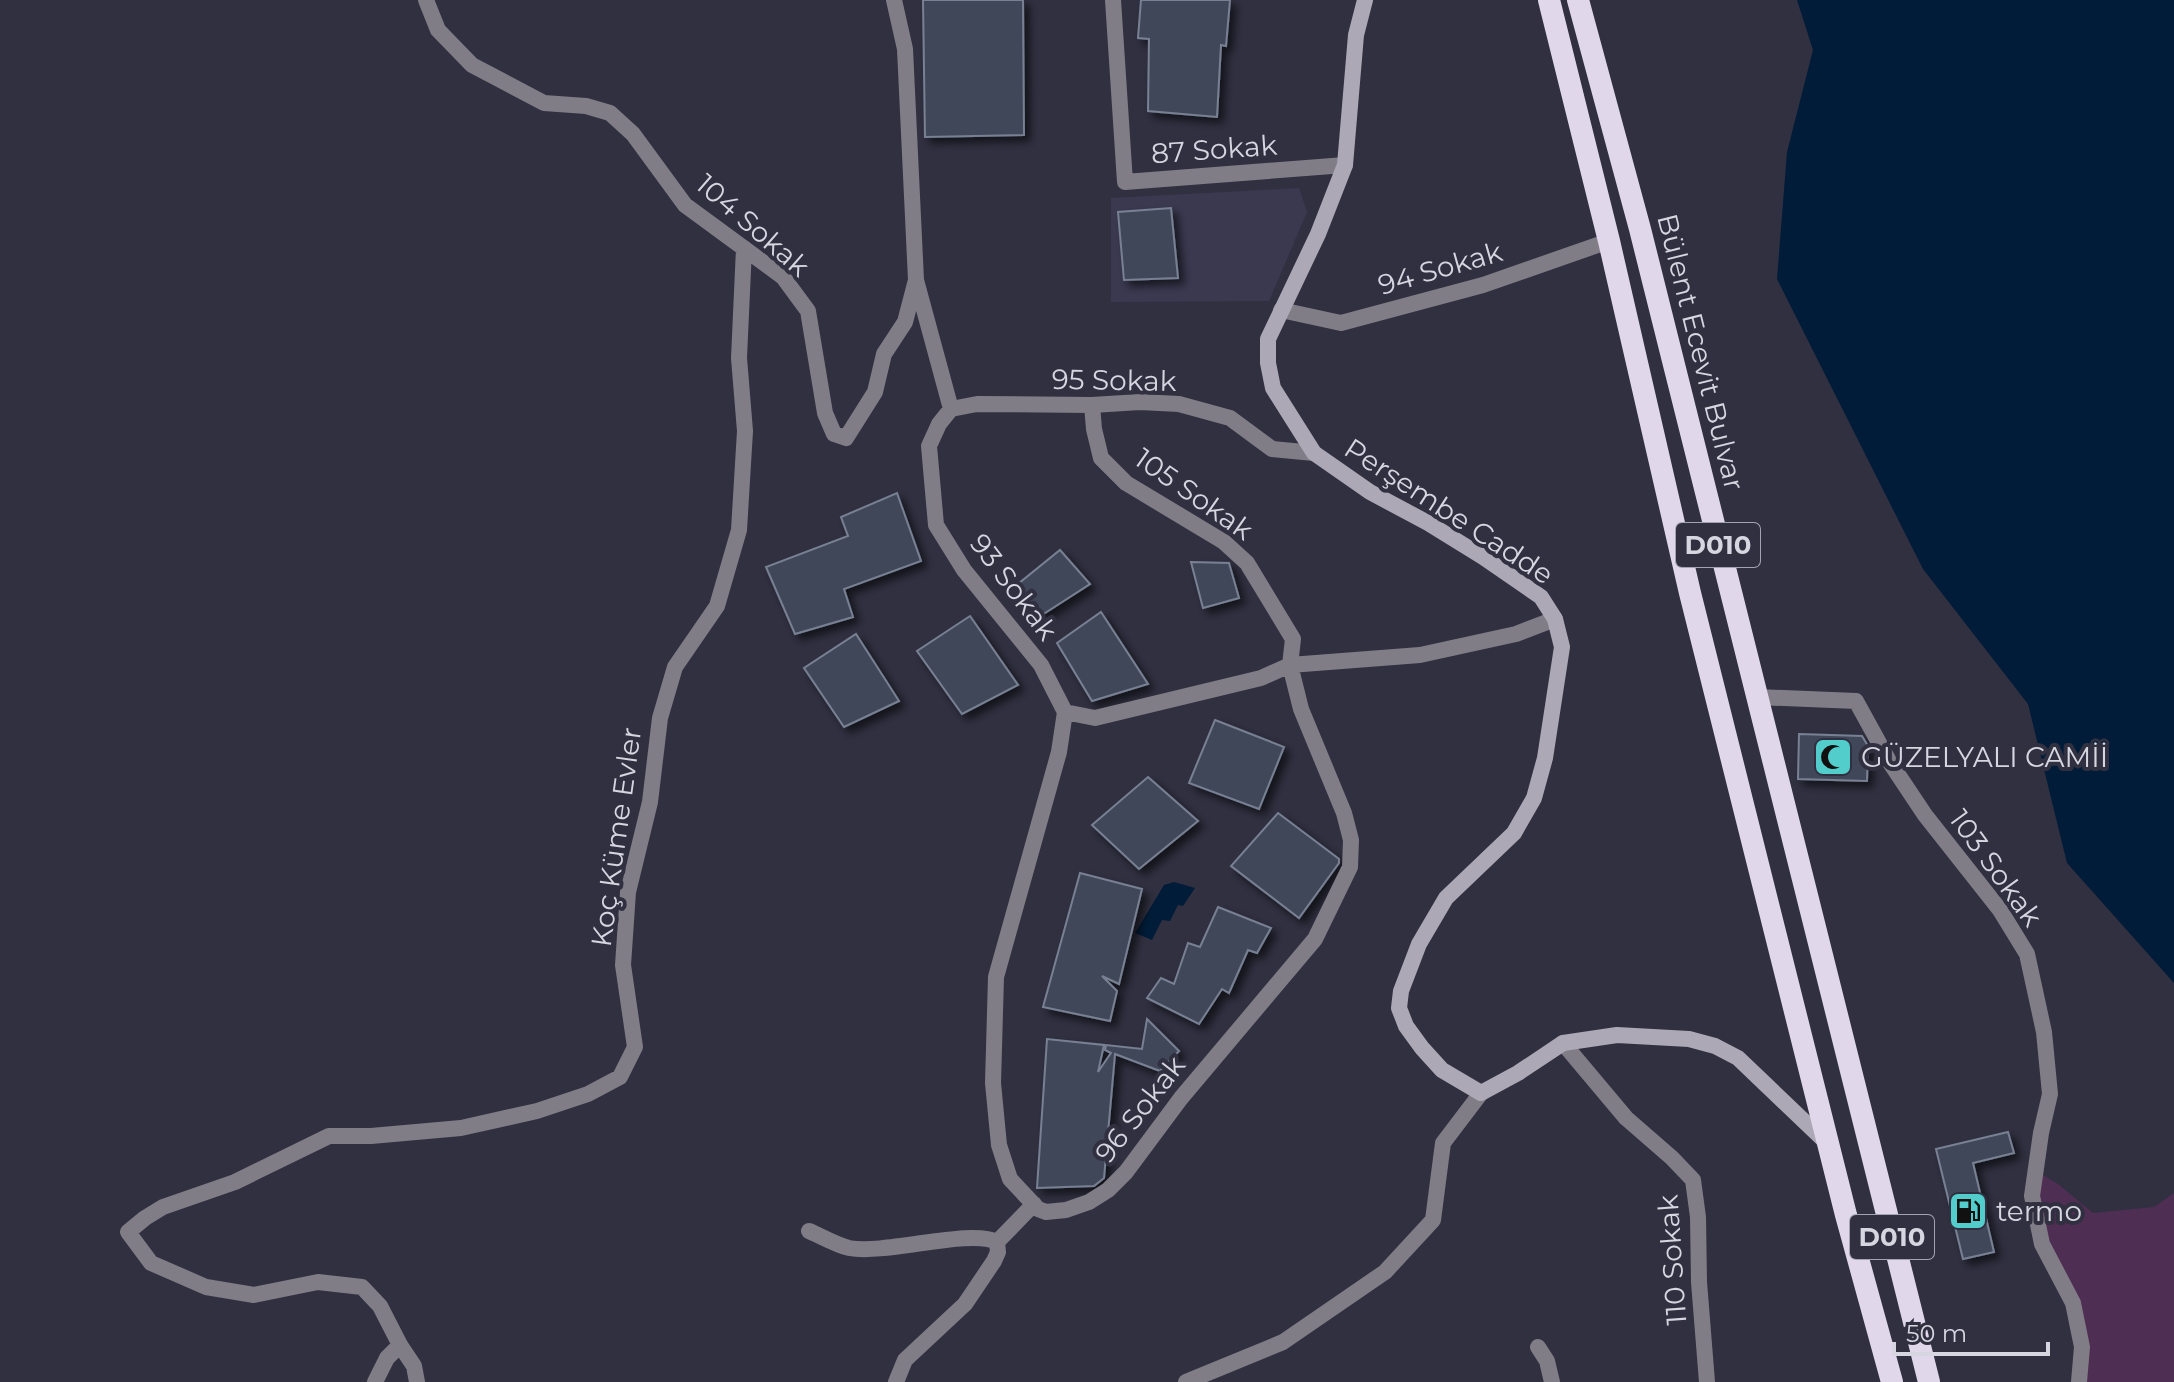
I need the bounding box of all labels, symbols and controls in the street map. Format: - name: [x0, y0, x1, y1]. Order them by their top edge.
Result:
- street label: 87 Sokak: [1150, 128, 1278, 170]
- street label: 104 Sokak: [689, 167, 817, 284]
- street label: Bülent Ecevit Bulvar: [1650, 210, 1752, 494]
- street label: 94 Sokak: [1374, 234, 1506, 302]
- street label: 95 Sokak: [1051, 362, 1177, 398]
- street label: Perşembe Cadde: [1338, 431, 1560, 591]
- street label: 105 Sokak: [1128, 441, 1260, 547]
- road number: D010: [1676, 523, 1760, 567]
- street label: 93 Sokak: [963, 527, 1065, 647]
- street label: Koç Küme Evler: [584, 725, 648, 949]
- mosque icon: GÜZELYALI CAMİİ: [1812, 736, 1854, 778]
- place label: GÜZELYALI CAMİİ: [1861, 740, 2108, 774]
- street label: 103 Sokak: [1942, 803, 2050, 933]
- street label: 96 Sokak: [1088, 1049, 1192, 1169]
- fuel station icon: termo: [1947, 1190, 1989, 1232]
- street label: 110 Sokak: [1650, 1193, 1694, 1326]
- place label: termo: [1996, 1194, 2082, 1228]
- road number: D010: [1850, 1215, 1934, 1259]
- scale bar: [1894, 1306, 2048, 1356]
- text: 50 m: [1906, 1319, 1967, 1348]

